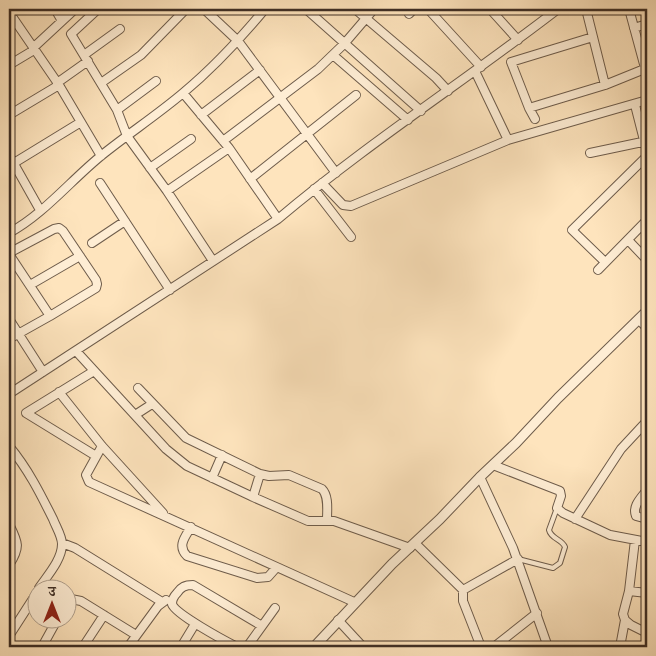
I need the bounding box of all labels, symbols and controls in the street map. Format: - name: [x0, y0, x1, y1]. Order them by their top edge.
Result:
- north arrow: [28, 578, 78, 628]
- text: उ: [47, 583, 56, 601]

